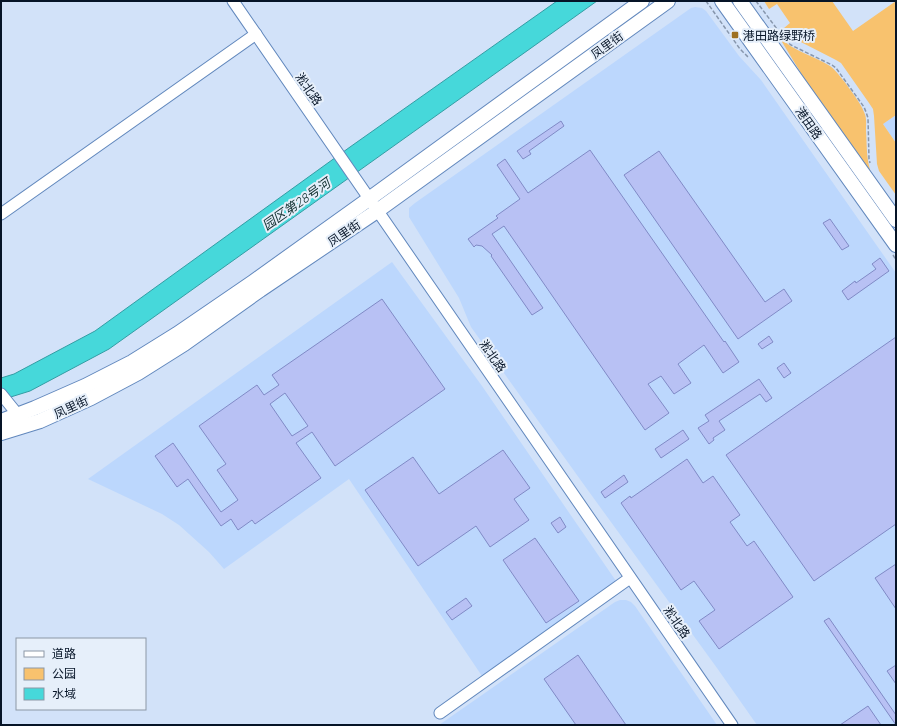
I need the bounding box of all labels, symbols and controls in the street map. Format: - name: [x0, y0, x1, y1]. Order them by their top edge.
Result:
- street label: 凤里街: [588, 28, 626, 62]
- place label: 港田路绿野桥: [743, 28, 815, 43]
- marker: 港田路绿野桥: [730, 30, 740, 40]
- street label: 淞北路: [293, 70, 325, 108]
- street label: 港田路: [793, 104, 825, 142]
- water label: 园区第28号河: [259, 173, 335, 233]
- street label: 凤里街: [325, 217, 363, 249]
- street label: 淞北路: [477, 337, 509, 375]
- street label: 凤里街: [52, 393, 90, 421]
- street label: 淞北路: [661, 603, 693, 641]
- legend: [16, 638, 146, 710]
- text: 道路: [52, 646, 76, 661]
- text: 公园: [52, 666, 76, 681]
- text: 水域: [52, 686, 76, 701]

